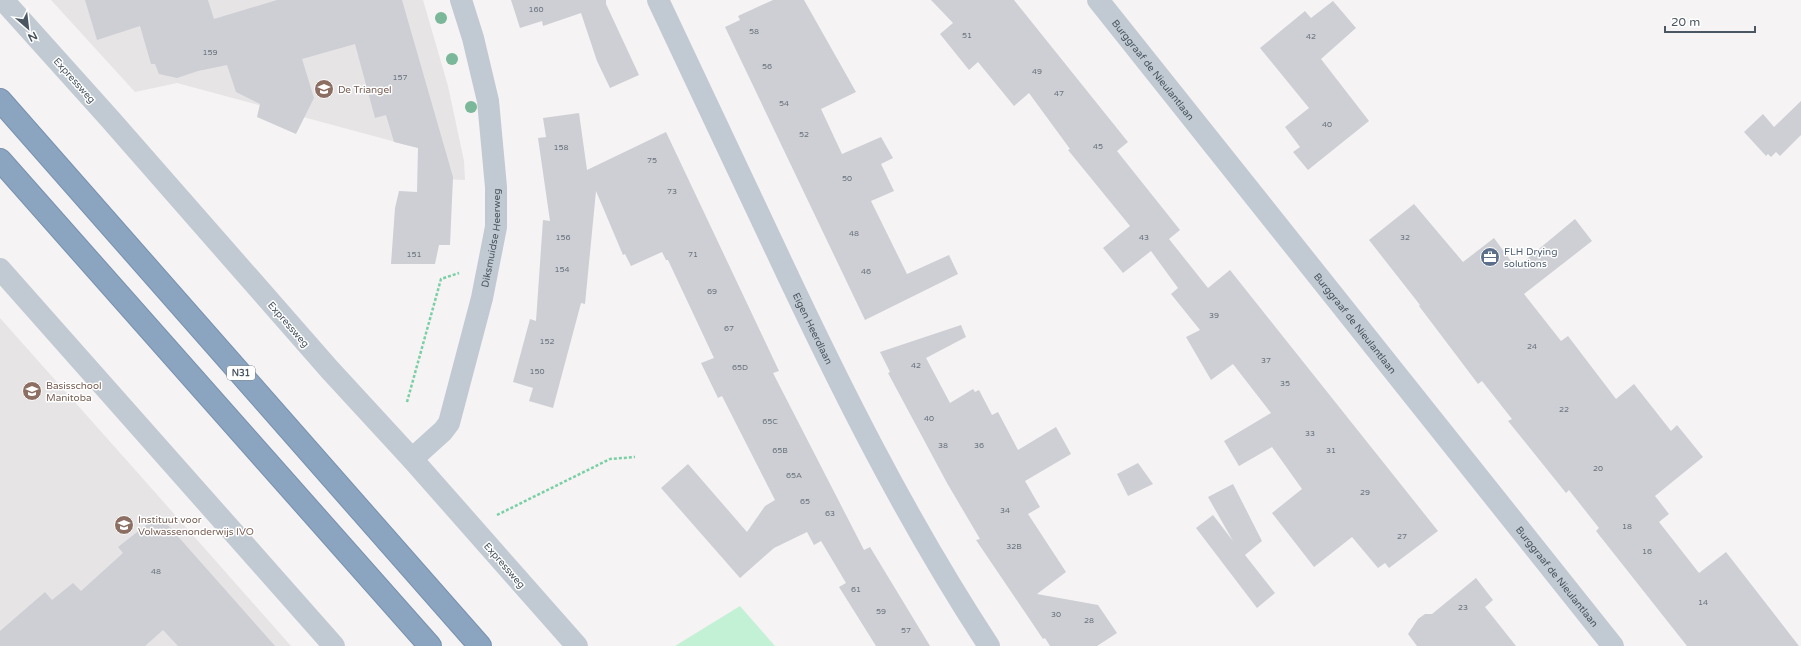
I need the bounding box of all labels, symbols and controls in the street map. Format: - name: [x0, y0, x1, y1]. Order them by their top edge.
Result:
- house number: 160: [528, 5, 544, 14]
- north arrow: [8, 8, 48, 48]
- scale bar: [1665, 8, 1755, 34]
- text: 20 m: [1671, 15, 1700, 29]
- street label: Burggraaf de Nieulantlaan: [1109, 18, 1196, 123]
- house number: 58: [749, 27, 759, 36]
- text: N: [26, 29, 39, 44]
- house number: 51: [962, 31, 972, 40]
- house number: 42: [1306, 32, 1316, 41]
- house number: 159: [202, 48, 218, 57]
- street label: Expressweg: [51, 56, 98, 106]
- house number: 56: [762, 62, 772, 71]
- house number: 49: [1032, 67, 1042, 76]
- house number: 157: [392, 73, 408, 82]
- school or university icon: De Triangel: [313, 78, 335, 100]
- place label: De Triangel: [338, 84, 392, 96]
- house number: 47: [1054, 89, 1064, 98]
- house number: 54: [779, 99, 789, 108]
- house number: 40: [1322, 120, 1332, 129]
- house number: 52: [799, 130, 809, 139]
- house number: 45: [1093, 142, 1103, 151]
- house number: 158: [553, 143, 569, 152]
- house number: 75: [647, 156, 657, 165]
- house number: 50: [842, 174, 852, 183]
- house number: 73: [667, 187, 677, 196]
- street label: Diksmuidse Heerweg: [479, 189, 504, 288]
- house number: 48: [849, 229, 859, 238]
- house number: 156: [555, 233, 571, 242]
- house number: 43: [1139, 233, 1149, 242]
- house number: 32: [1400, 233, 1410, 242]
- office icon: FLH Drying solutions: [1479, 246, 1501, 268]
- place label: FLH Drying solutions: [1504, 246, 1558, 270]
- house number: 151: [406, 250, 422, 259]
- house number: 71: [688, 250, 698, 259]
- house number: 154: [554, 265, 570, 274]
- house number: 46: [861, 267, 871, 276]
- street label: Burggraaf de Nieulantlaan: [1311, 271, 1398, 376]
- house number: 69: [707, 287, 717, 296]
- street label: Eigen Heerdlaan: [790, 291, 835, 366]
- street label: Expressweg: [265, 299, 311, 350]
- house number: 39: [1209, 311, 1219, 320]
- house number: 67: [724, 324, 734, 333]
- house number: 152: [539, 337, 555, 346]
- house number: 24: [1527, 342, 1537, 351]
- house number: 37: [1261, 356, 1271, 365]
- house number: 42: [911, 361, 921, 370]
- house number: 65D: [732, 363, 748, 372]
- road number: N31: [227, 366, 255, 380]
- house number: 150: [529, 367, 545, 376]
- house number: 35: [1280, 379, 1290, 388]
- school or university icon: Basisschool Manitoba: [21, 380, 43, 402]
- place label: Basisschool Manitoba: [46, 380, 102, 404]
- house number: 22: [1559, 405, 1569, 414]
- house number: 40: [924, 414, 934, 423]
- house number: 65C: [762, 417, 778, 426]
- house number: 33: [1305, 429, 1315, 438]
- house number: 38: [938, 441, 948, 450]
- house number: 36: [974, 441, 984, 450]
- house number: 65B: [772, 446, 788, 455]
- house number: 31: [1326, 446, 1336, 455]
- house number: 20: [1593, 464, 1603, 473]
- house number: 65A: [786, 471, 802, 480]
- house number: 29: [1360, 488, 1370, 497]
- house number: 65: [800, 497, 810, 506]
- house number: 34: [1000, 506, 1010, 515]
- house number: 63: [825, 509, 835, 518]
- school or university icon: Instituut voor Volwassenonderwijs IVO: [113, 514, 135, 536]
- place label: Instituut voor Volwassenonderwijs IVO: [138, 514, 254, 538]
- house number: 18: [1622, 522, 1632, 531]
- street label: Burggraaf de Nieulantlaan: [1513, 524, 1600, 630]
- house number: 27: [1397, 532, 1407, 541]
- street label: Expressweg: [481, 540, 527, 591]
- house number: 32B: [1006, 542, 1022, 551]
- house number: 16: [1642, 547, 1652, 556]
- house number: 48: [151, 567, 161, 576]
- house number: 61: [851, 585, 861, 594]
- house number: 14: [1698, 598, 1708, 607]
- house number: 23: [1458, 603, 1468, 612]
- house number: 59: [876, 607, 886, 616]
- house number: 30: [1051, 610, 1061, 619]
- house number: 28: [1084, 616, 1094, 625]
- house number: 57: [901, 626, 911, 635]

